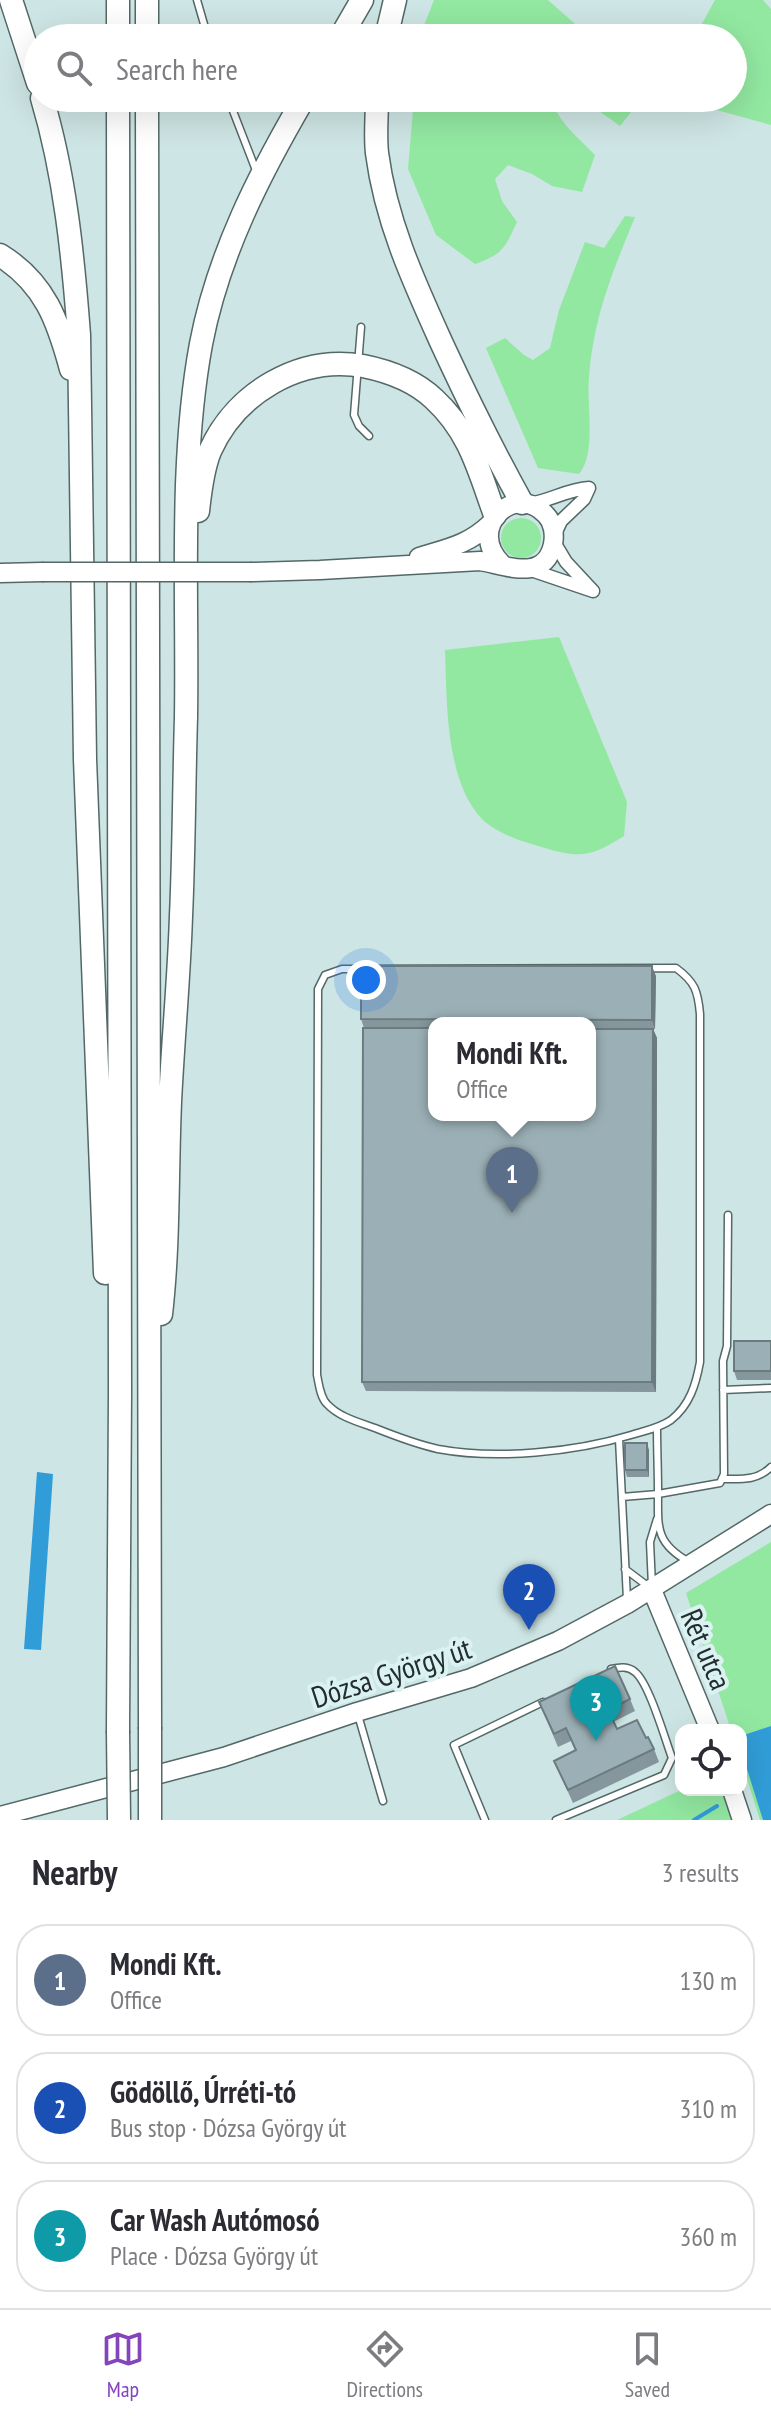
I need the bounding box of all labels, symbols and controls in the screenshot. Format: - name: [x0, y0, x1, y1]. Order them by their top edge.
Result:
- search box: [24, 24, 747, 112]
- icon: search: [52, 46, 96, 90]
- text: Search here: [116, 49, 238, 88]
- your location: [346, 960, 386, 1000]
- popup: [428, 1017, 596, 1121]
- text: Mondi Kft.: [456, 1033, 568, 1072]
- text: Office: [456, 1072, 508, 1105]
- pin: 1: [486, 1147, 538, 1213]
- pin: 2: [503, 1564, 555, 1630]
- street label: Rét utca: [673, 1603, 741, 1695]
- street label: Dózsa György út: [306, 1628, 477, 1716]
- pin: 3: [570, 1675, 622, 1741]
- map controls: [675, 1724, 747, 1796]
- button: locate: [675, 1724, 747, 1796]
- text: Nearby: [32, 1850, 117, 1894]
- text: 3 results: [662, 1856, 739, 1889]
- text: Mondi Kft.: [110, 1944, 222, 1983]
- text: 1: [54, 1964, 66, 1997]
- text: 130 m: [679, 1964, 737, 1997]
- text: Office: [110, 1983, 162, 2016]
- text: Gödöllő, Úrréti-tó: [110, 2072, 296, 2111]
- text: 2: [54, 2092, 66, 2125]
- text: 310 m: [679, 2092, 737, 2125]
- text: Bus stop · Dózsa György út: [110, 2111, 346, 2144]
- text: Car Wash Autómosó: [110, 2200, 320, 2239]
- text: 3: [54, 2220, 66, 2253]
- text: 360 m: [679, 2220, 737, 2253]
- text: Place · Dózsa György út: [110, 2239, 318, 2272]
- tab: Map: [101, 2327, 145, 2403]
- tab: Directions: [347, 2327, 423, 2403]
- tab: Saved: [625, 2327, 670, 2403]

